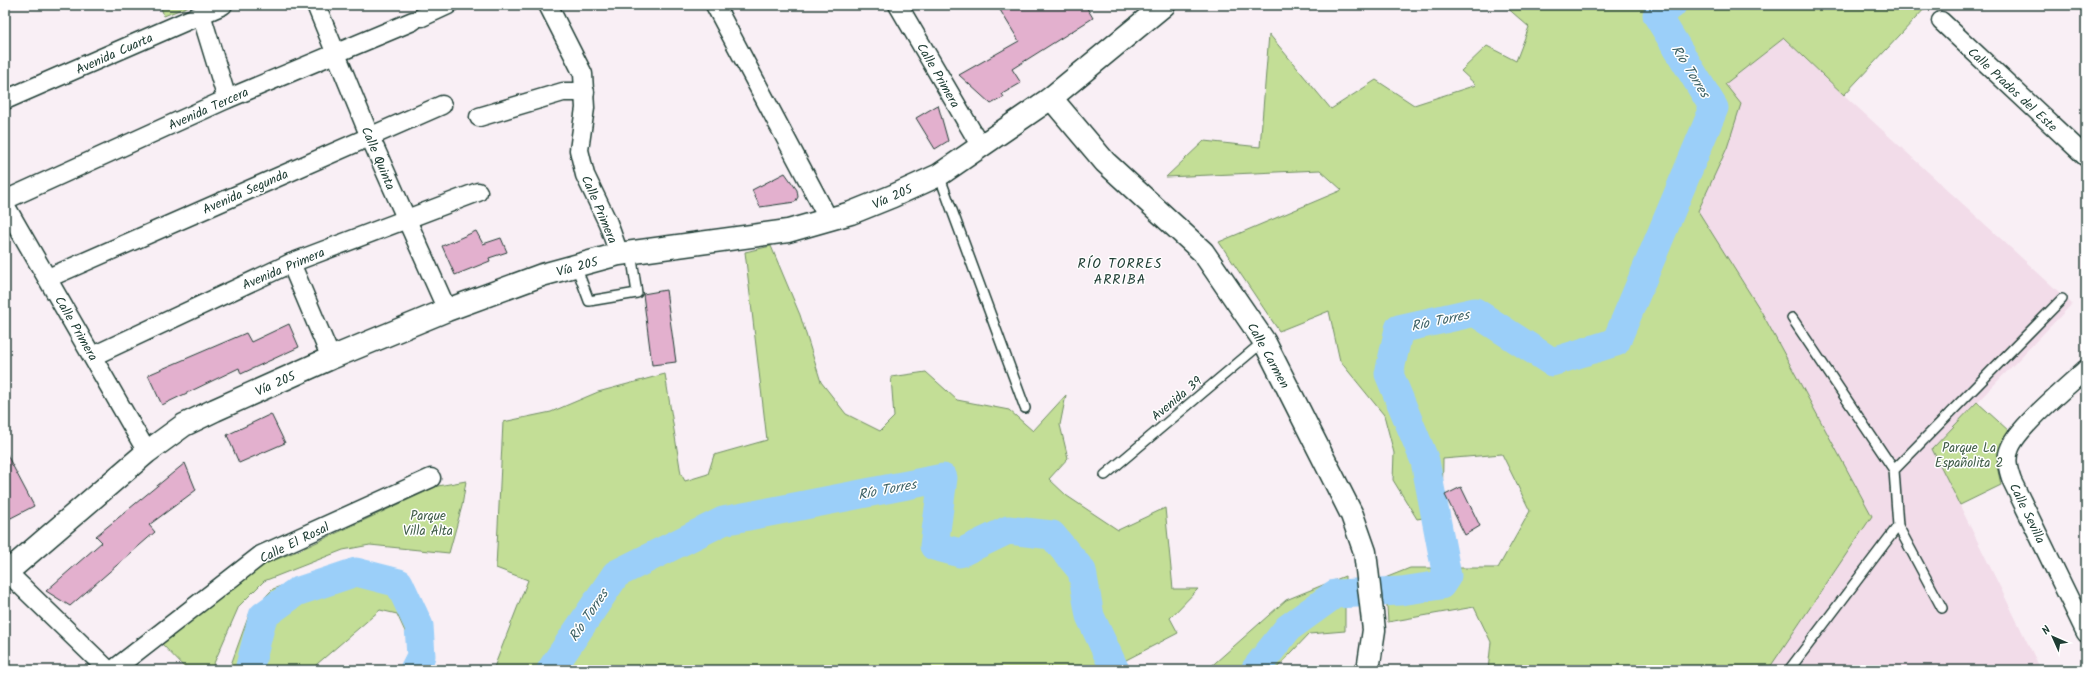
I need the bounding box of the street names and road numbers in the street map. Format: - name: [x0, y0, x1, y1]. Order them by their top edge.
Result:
- street label: Avenida Cuarta: [73, 28, 157, 81]
- street label: Calle Primera: [911, 39, 965, 112]
- street label: Calle Prados del Este: [1962, 43, 2062, 138]
- street label: Avenida Tercera: [165, 82, 252, 136]
- street label: Calle Quinta: [355, 124, 400, 194]
- street label: Avenida Segunda: [199, 164, 292, 221]
- street label: Calle Primera: [575, 172, 622, 247]
- street label: Vía 205: [869, 179, 917, 216]
- street label: Avenida Primera: [239, 242, 328, 296]
- street label: Vía 205: [554, 252, 602, 283]
- street label: Calle Primera: [49, 292, 103, 365]
- street label: Calle Carmen: [1241, 319, 1295, 393]
- street label: Vía 205: [252, 366, 300, 403]
- street label: Avenida 39: [1147, 371, 1208, 427]
- street label: Calle Sevilla: [2003, 480, 2050, 548]
- street label: Calle El Rosal: [256, 517, 333, 569]

